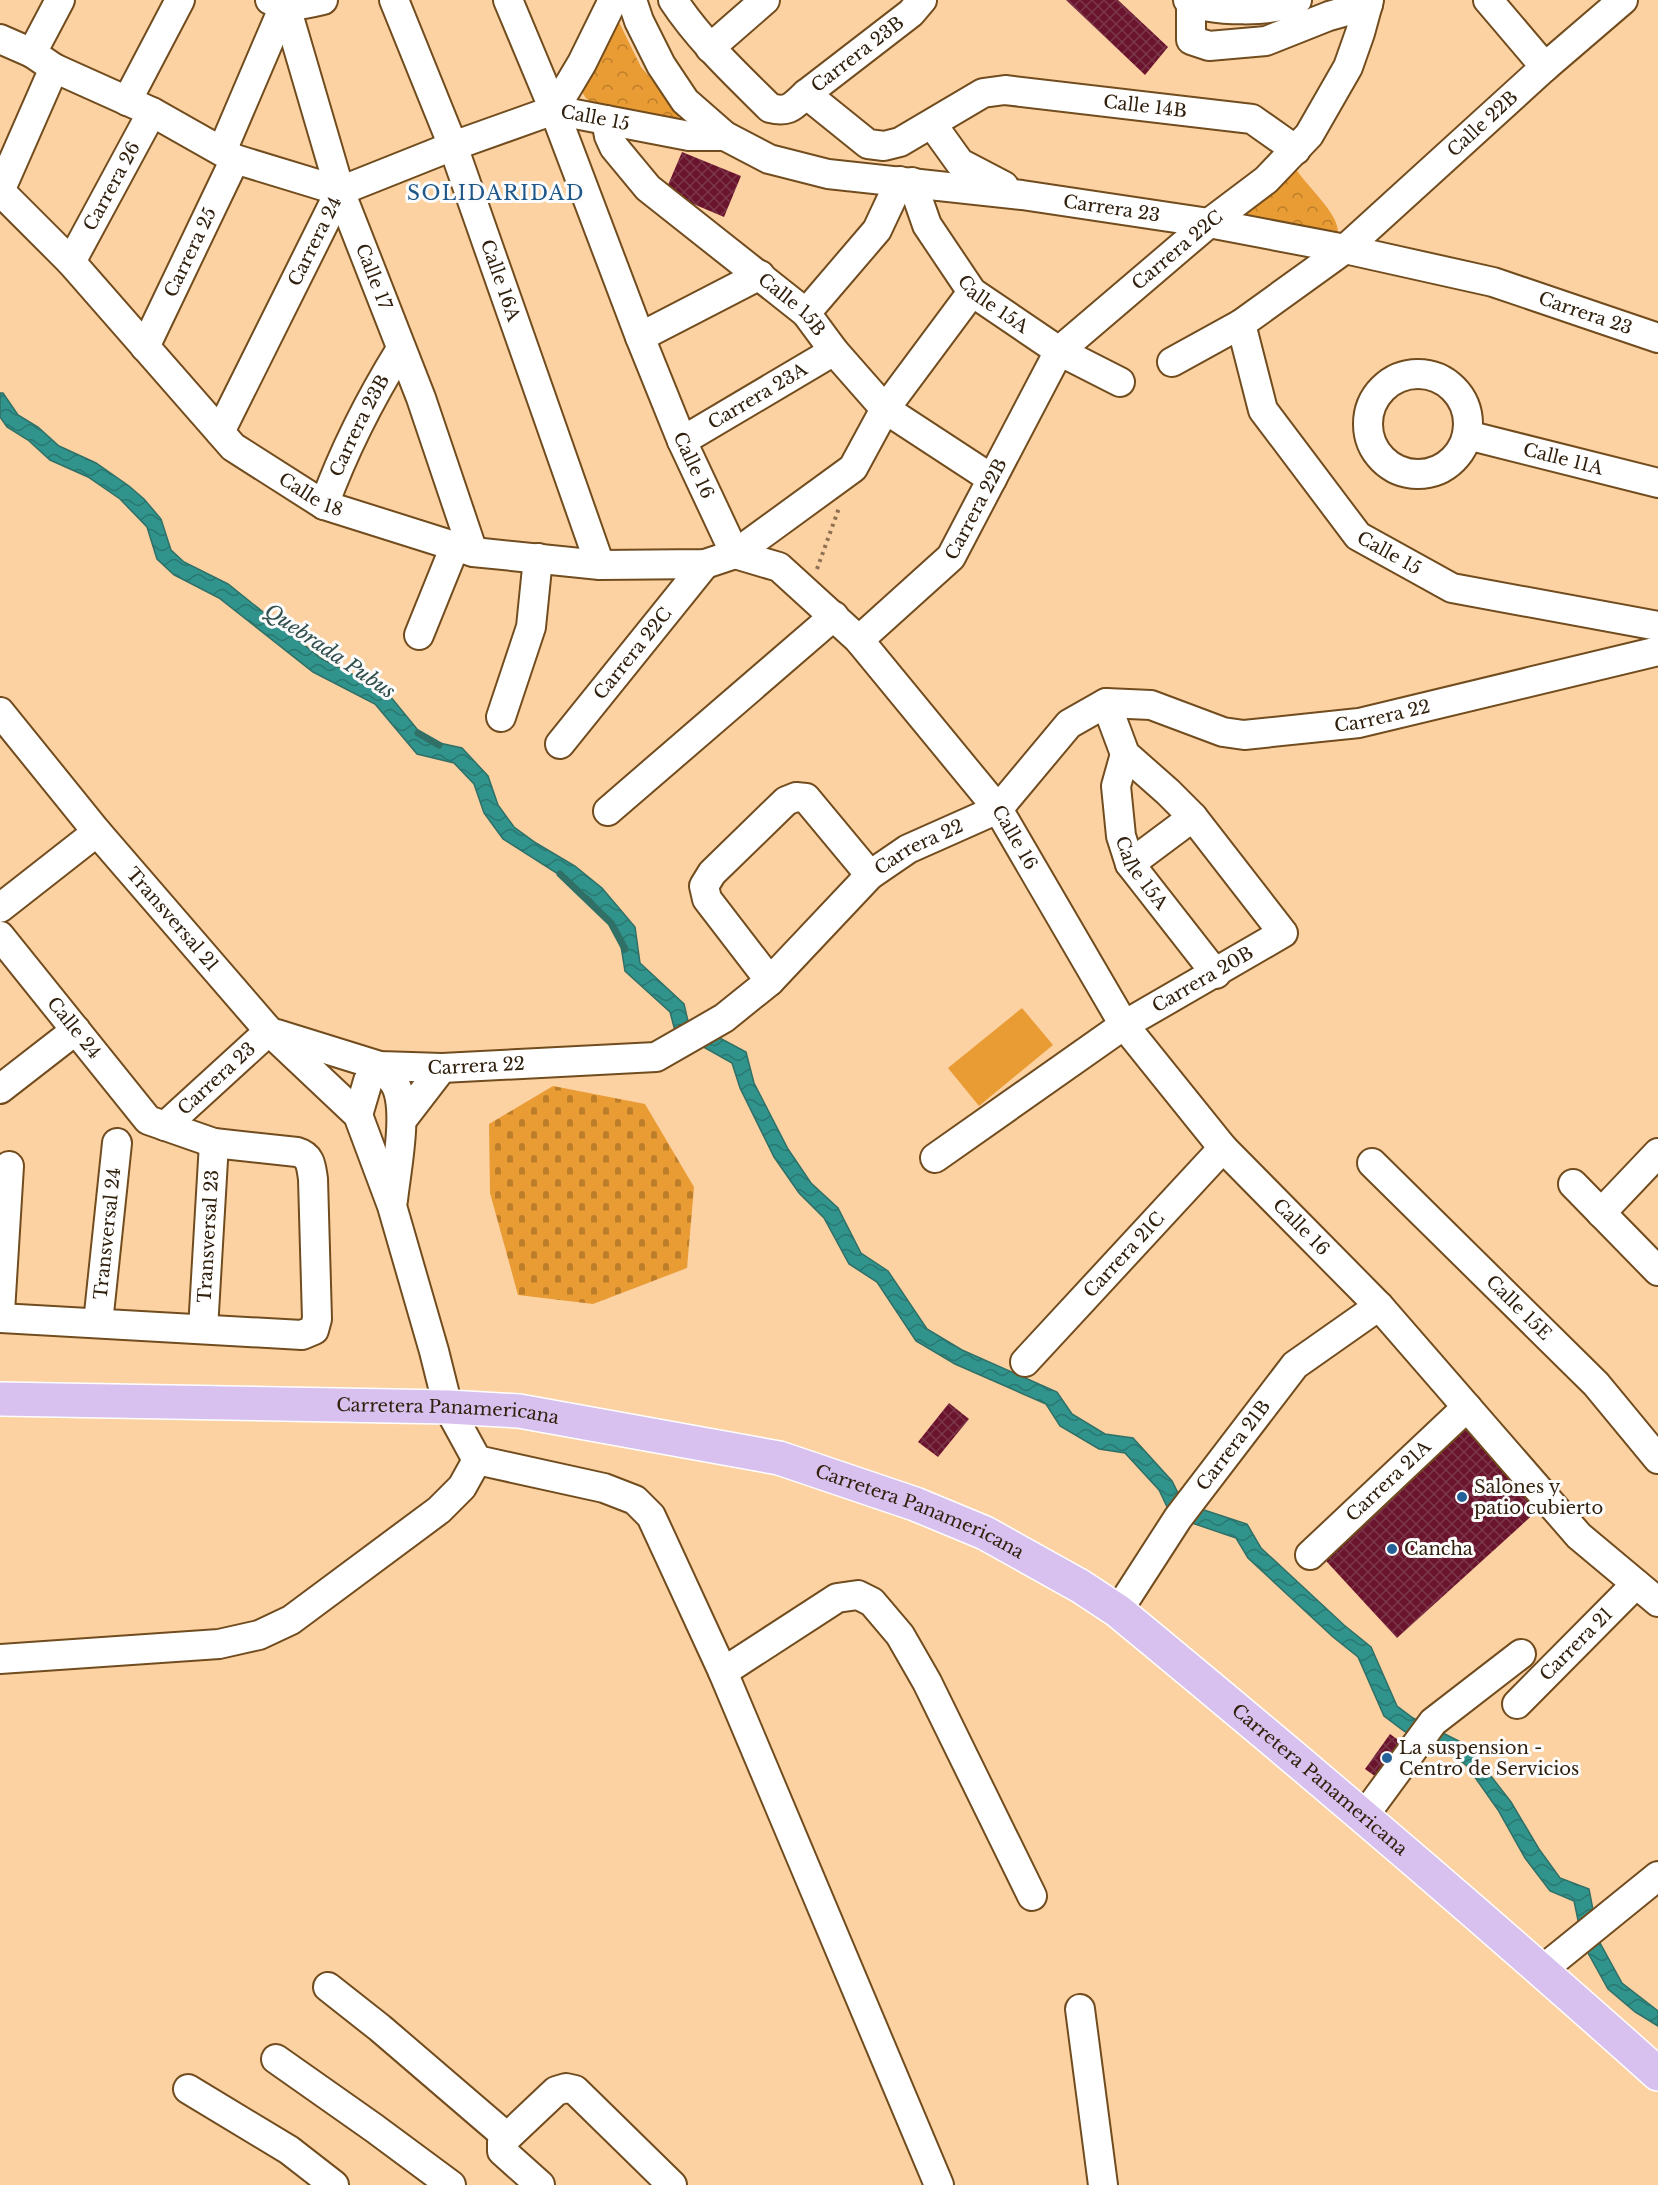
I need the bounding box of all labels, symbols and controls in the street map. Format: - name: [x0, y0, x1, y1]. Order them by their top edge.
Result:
- street label: Carrera 23B: [807, 12, 908, 97]
- street label: Calle 22B: [1443, 86, 1522, 161]
- street label: Calle 14B: [1102, 91, 1188, 122]
- street label: Calle 15: [559, 101, 632, 135]
- street label: Carrera 26: [79, 138, 145, 235]
- district label: SOLIDARIDAD: [407, 181, 585, 205]
- street label: Carrera 23: [1062, 190, 1161, 227]
- street label: Carrera 24: [283, 193, 346, 290]
- street label: Carrera 25: [160, 204, 221, 301]
- street label: Carrera 22C: [1128, 206, 1227, 295]
- street label: Calle 16A: [476, 237, 525, 325]
- street label: Calle 17: [351, 241, 397, 314]
- street label: Calle 15B: [754, 268, 830, 340]
- street label: Calle 15A: [953, 271, 1033, 339]
- street label: Carrera 23: [1536, 287, 1635, 339]
- street label: Carrera 23A: [704, 358, 812, 434]
- street label: Carrera 23B: [325, 371, 394, 480]
- street label: Calle 16: [669, 429, 718, 502]
- street label: Calle 11A: [1521, 439, 1606, 480]
- street label: Carrera 22B: [941, 455, 1012, 563]
- street label: Calle 18: [275, 468, 345, 521]
- street label: Calle 15: [1353, 527, 1425, 580]
- water label: Quebrada Pubus: [260, 598, 400, 704]
- street label: Carrera 22C: [589, 603, 676, 704]
- street label: Carrera 22: [1333, 695, 1432, 737]
- street label: Calle 16: [987, 801, 1042, 874]
- street label: Carrera 22: [870, 815, 967, 880]
- street label: Calle 15A: [1111, 833, 1173, 915]
- street label: Transversal 21: [122, 863, 223, 976]
- street label: Carrera 20B: [1148, 942, 1257, 1017]
- street label: Calle 24: [42, 993, 105, 1063]
- street label: Carrera 23: [173, 1038, 260, 1120]
- street label: Carrera 22: [427, 1053, 525, 1079]
- street label: Transversal 24: [90, 1166, 125, 1301]
- street label: Transversal 23: [194, 1169, 223, 1303]
- street label: Calle 16: [1268, 1194, 1334, 1260]
- street label: Carrera 21C: [1079, 1207, 1169, 1302]
- street label: Calle 15E: [1481, 1271, 1556, 1345]
- street label: Carretera Panamericana: [336, 1394, 561, 1429]
- street label: Carrera 21B: [1192, 1396, 1275, 1495]
- street label: Carrera 21A: [1342, 1435, 1436, 1526]
- street label: Carretera Panamericana: [812, 1460, 1028, 1564]
- place label: Salones y patio cubierto: [1474, 1476, 1603, 1519]
- marker: Salones y patio cubierto: [1455, 1490, 1469, 1504]
- place label: Cancha: [1404, 1538, 1473, 1560]
- marker: Cancha: [1385, 1542, 1399, 1556]
- street label: Carrera 21: [1535, 1603, 1617, 1686]
- street label: Carretera Panamericana: [1227, 1699, 1412, 1860]
- place label: La suspension - Centro de Servicios: [1399, 1737, 1579, 1780]
- marker: La suspension - Centro de Servicios: [1380, 1751, 1394, 1765]

